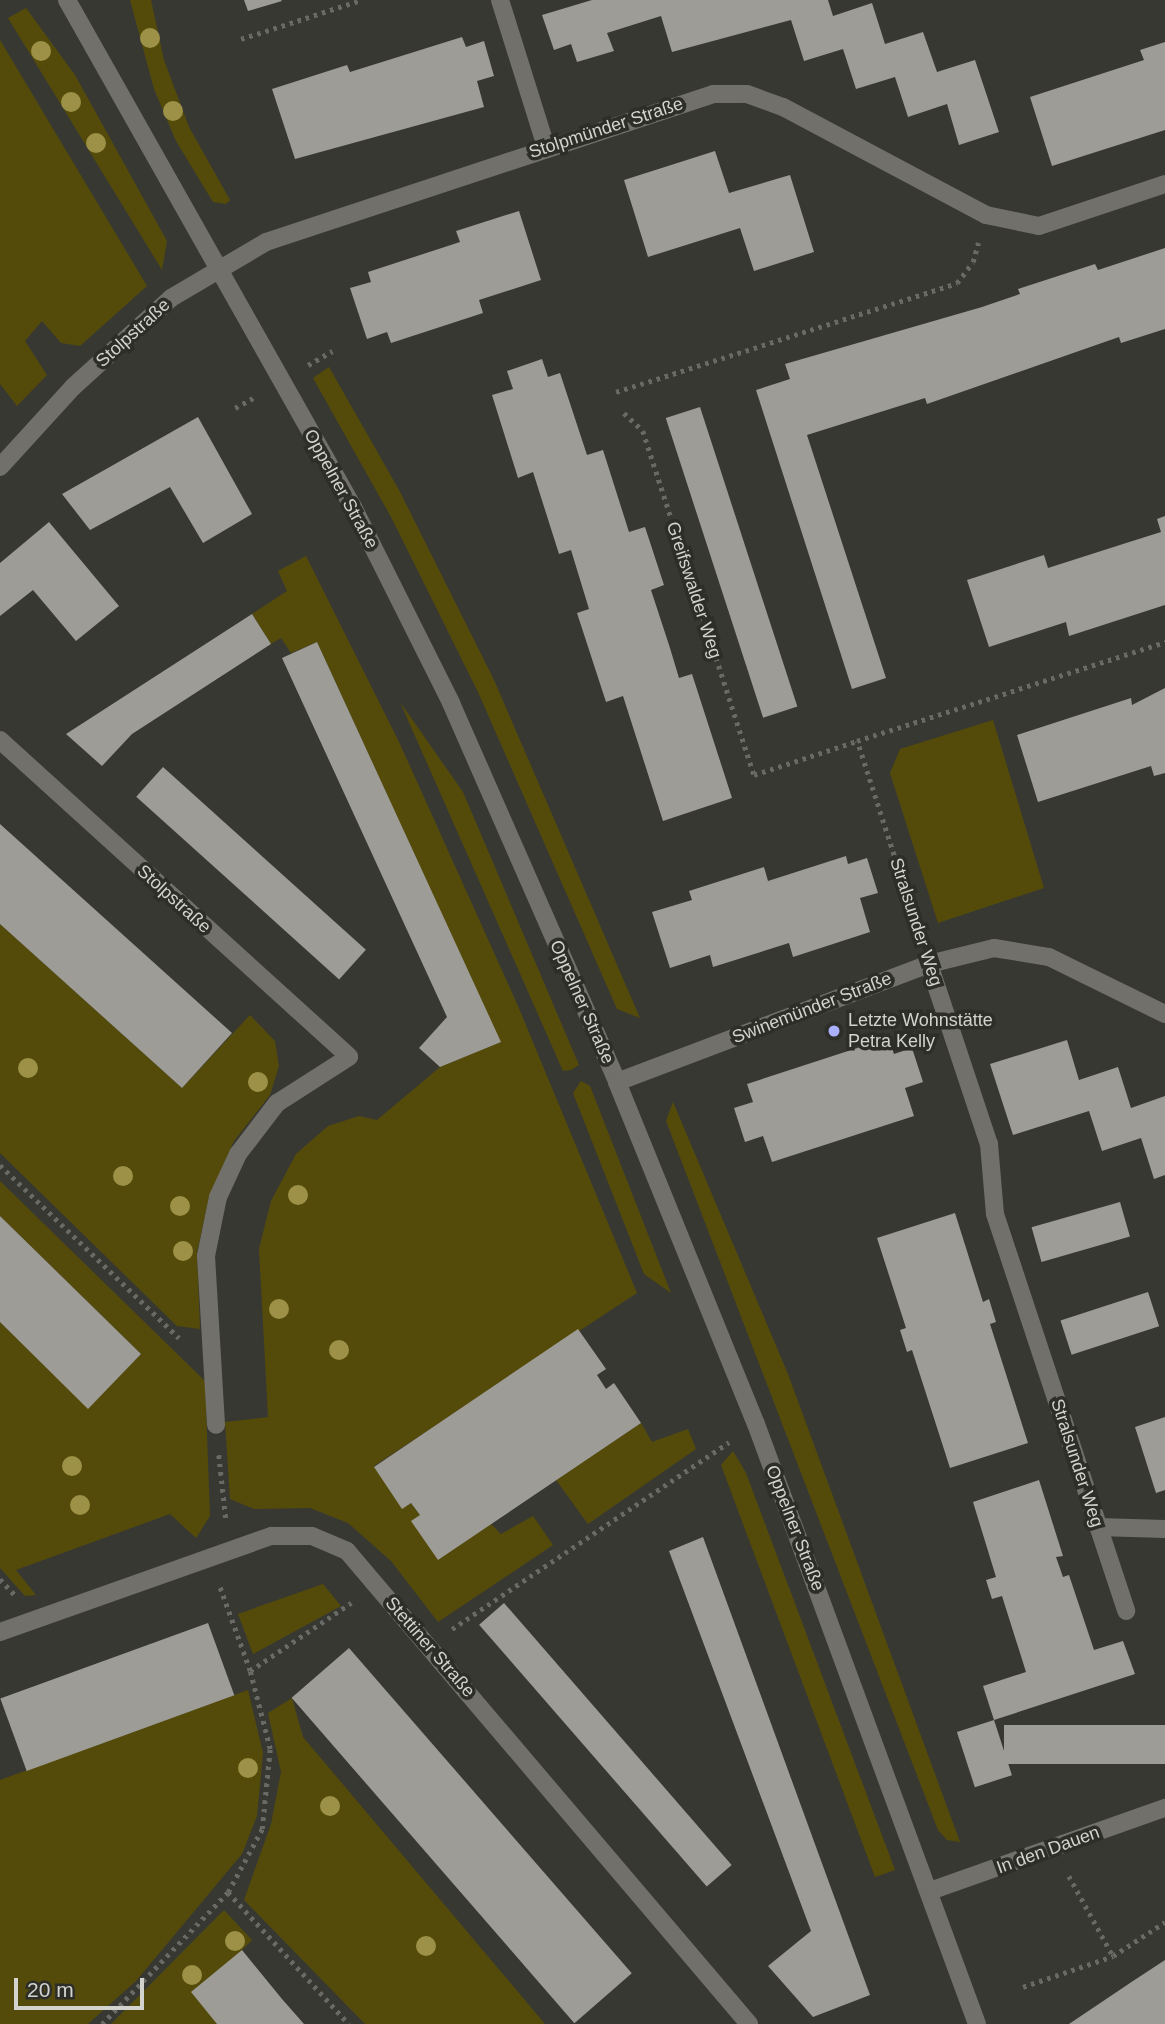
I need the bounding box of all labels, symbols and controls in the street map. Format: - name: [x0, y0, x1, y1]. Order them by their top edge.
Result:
- street label: Stolpmünder Straße: [526, 93, 686, 163]
- street label: Stolpstraße: [92, 294, 174, 372]
- street label: Oppelner Straße: [299, 426, 383, 552]
- street label: Greifswalder Weg: [662, 519, 726, 661]
- street label: Stralsunder Weg: [885, 855, 947, 989]
- street label: Stolpstraße: [133, 860, 215, 938]
- street label: Oppelner Straße: [545, 937, 619, 1067]
- street label: Swinemünder Straße: [729, 968, 895, 1048]
- place label: Letzte Wohnstätte Petra Kelly: [848, 1010, 993, 1052]
- marker: Letzte Wohnstätte Petra Kelly: [826, 1023, 842, 1039]
- street label: Stralsunder Weg: [1046, 1396, 1108, 1530]
- street label: Oppelner Straße: [761, 1462, 829, 1594]
- street label: Stettiner Straße: [381, 1592, 479, 1702]
- street label: In den Dauen: [994, 1821, 1102, 1879]
- scale bar: [18, 1965, 147, 2009]
- text: 20 m: [27, 1978, 74, 2001]

